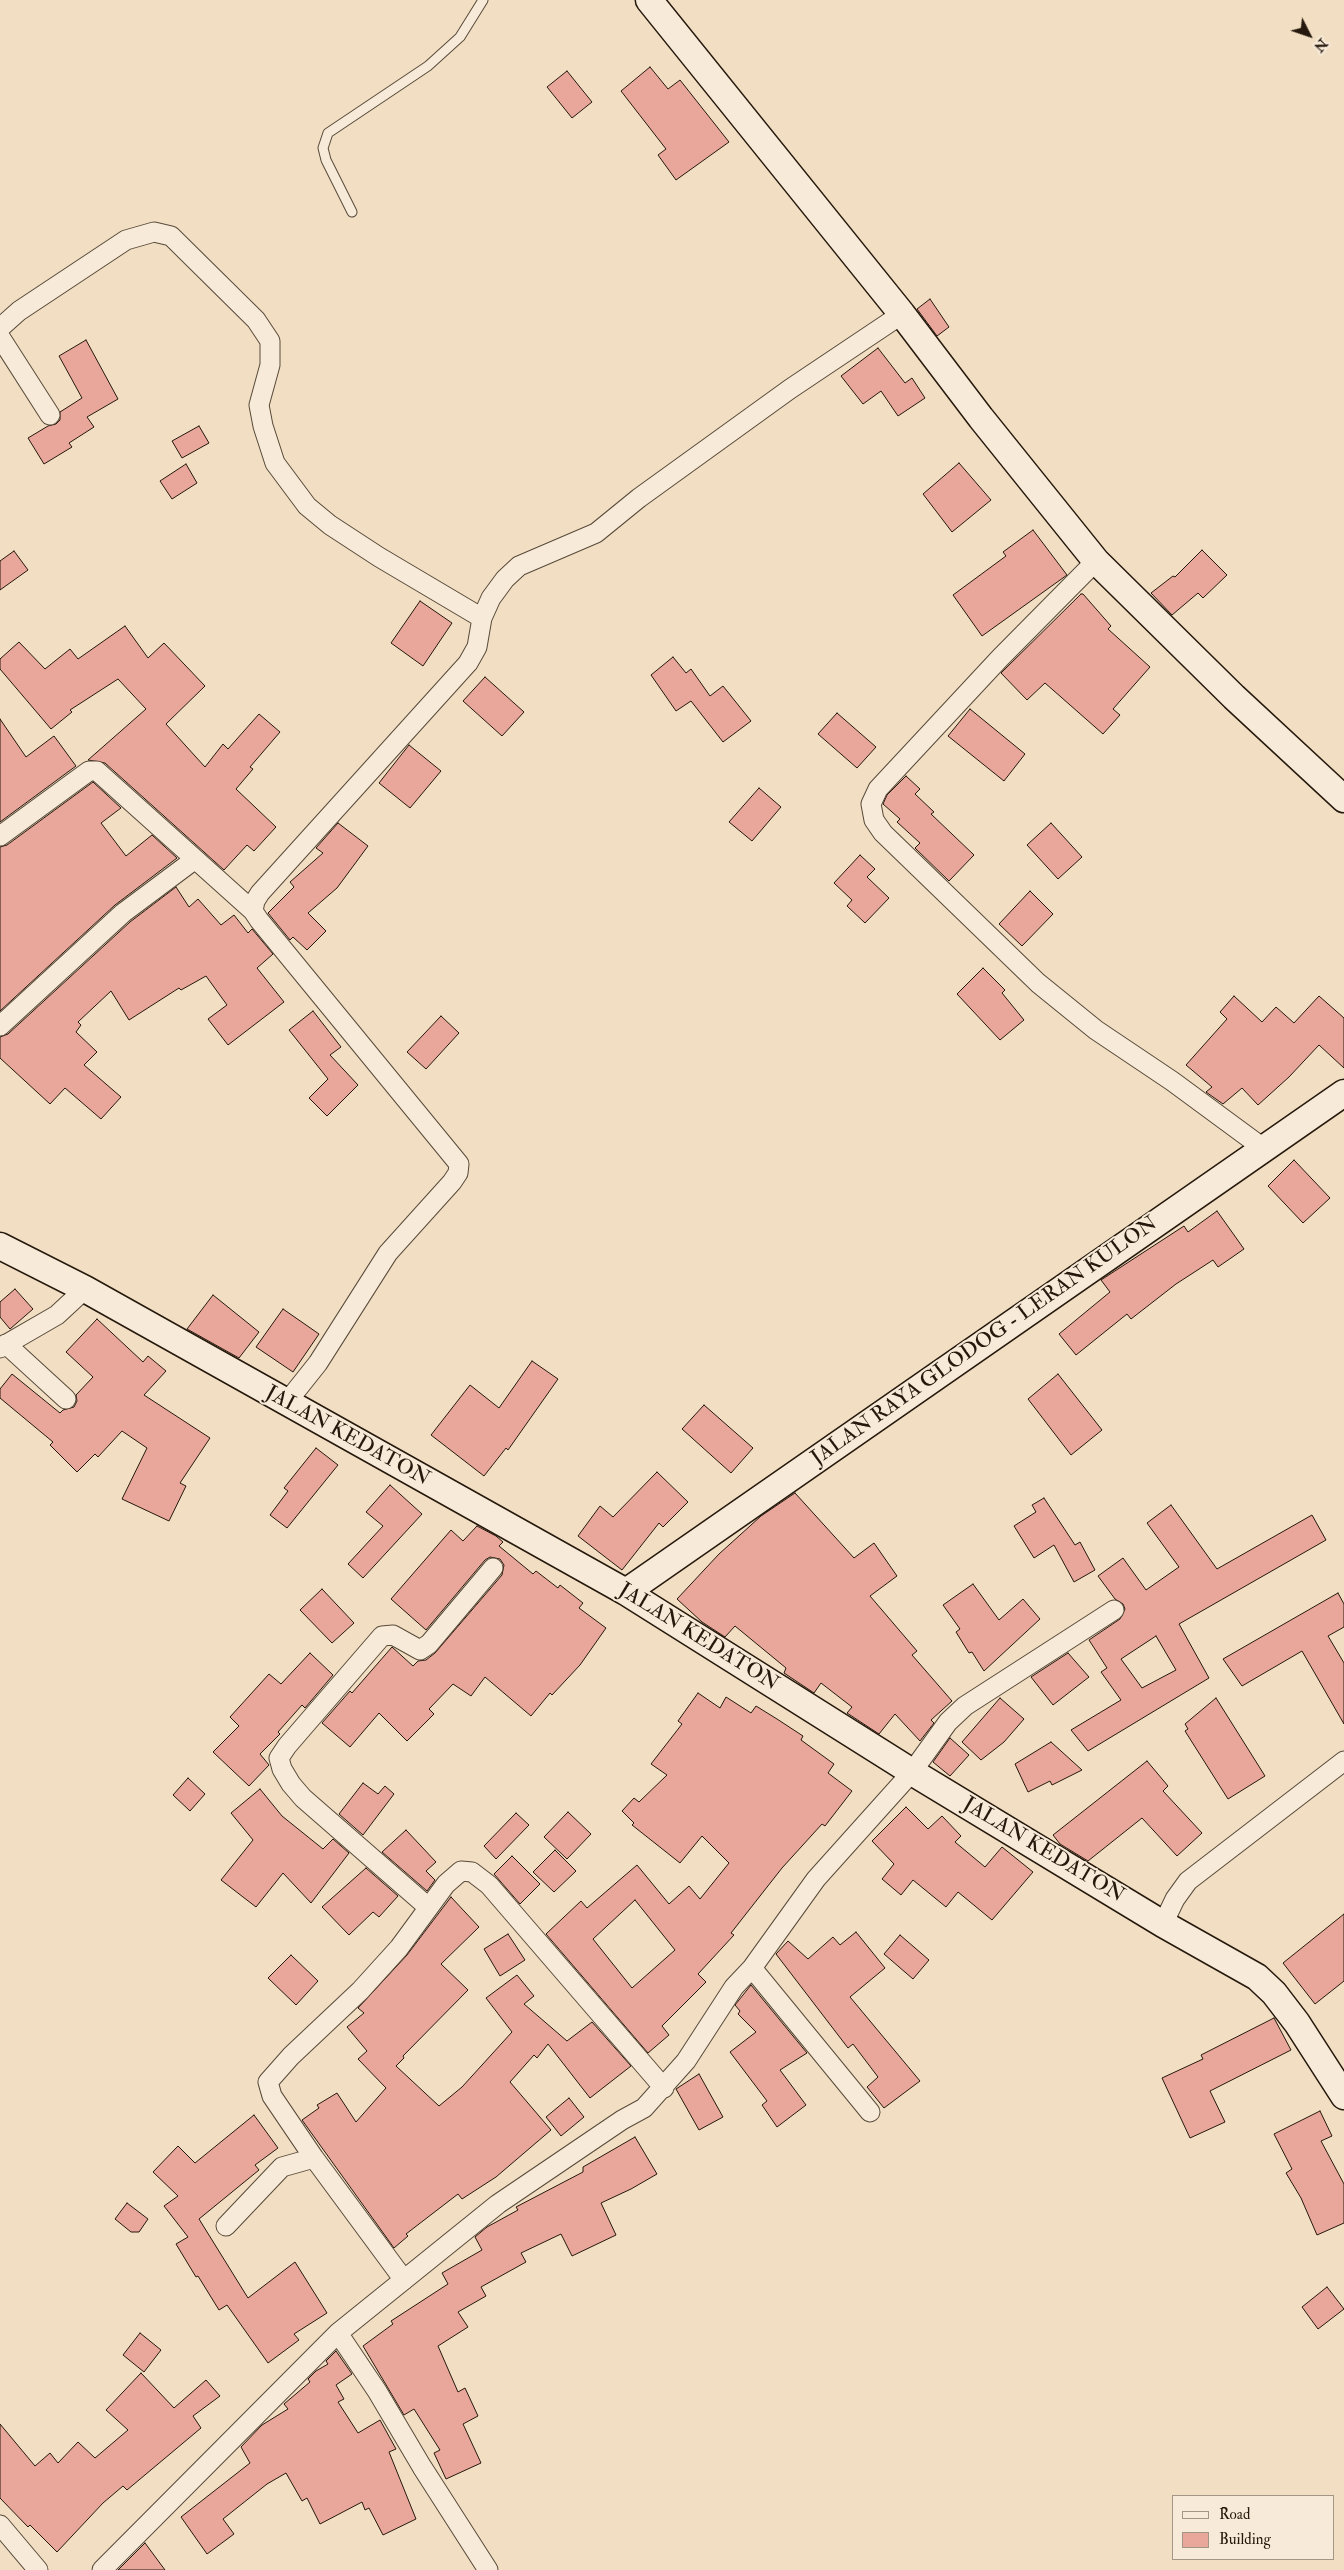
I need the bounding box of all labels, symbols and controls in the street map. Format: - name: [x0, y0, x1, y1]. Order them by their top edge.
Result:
- north arrow: [1284, 10, 1334, 60]
- text: N: [1310, 35, 1331, 55]
- street label: JALAN RAYA GLODOG - LERAN KULON: [807, 1212, 1163, 1472]
- street label: JALAN KEDATON: [260, 1381, 434, 1493]
- street label: JALAN KEDATON: [613, 1578, 783, 1698]
- street label: JALAN KEDATON: [957, 1793, 1129, 1909]
- legend: [1172, 2495, 1334, 2560]
- text: Road: [1219, 2505, 1250, 2524]
- text: Building: [1219, 2530, 1271, 2549]

